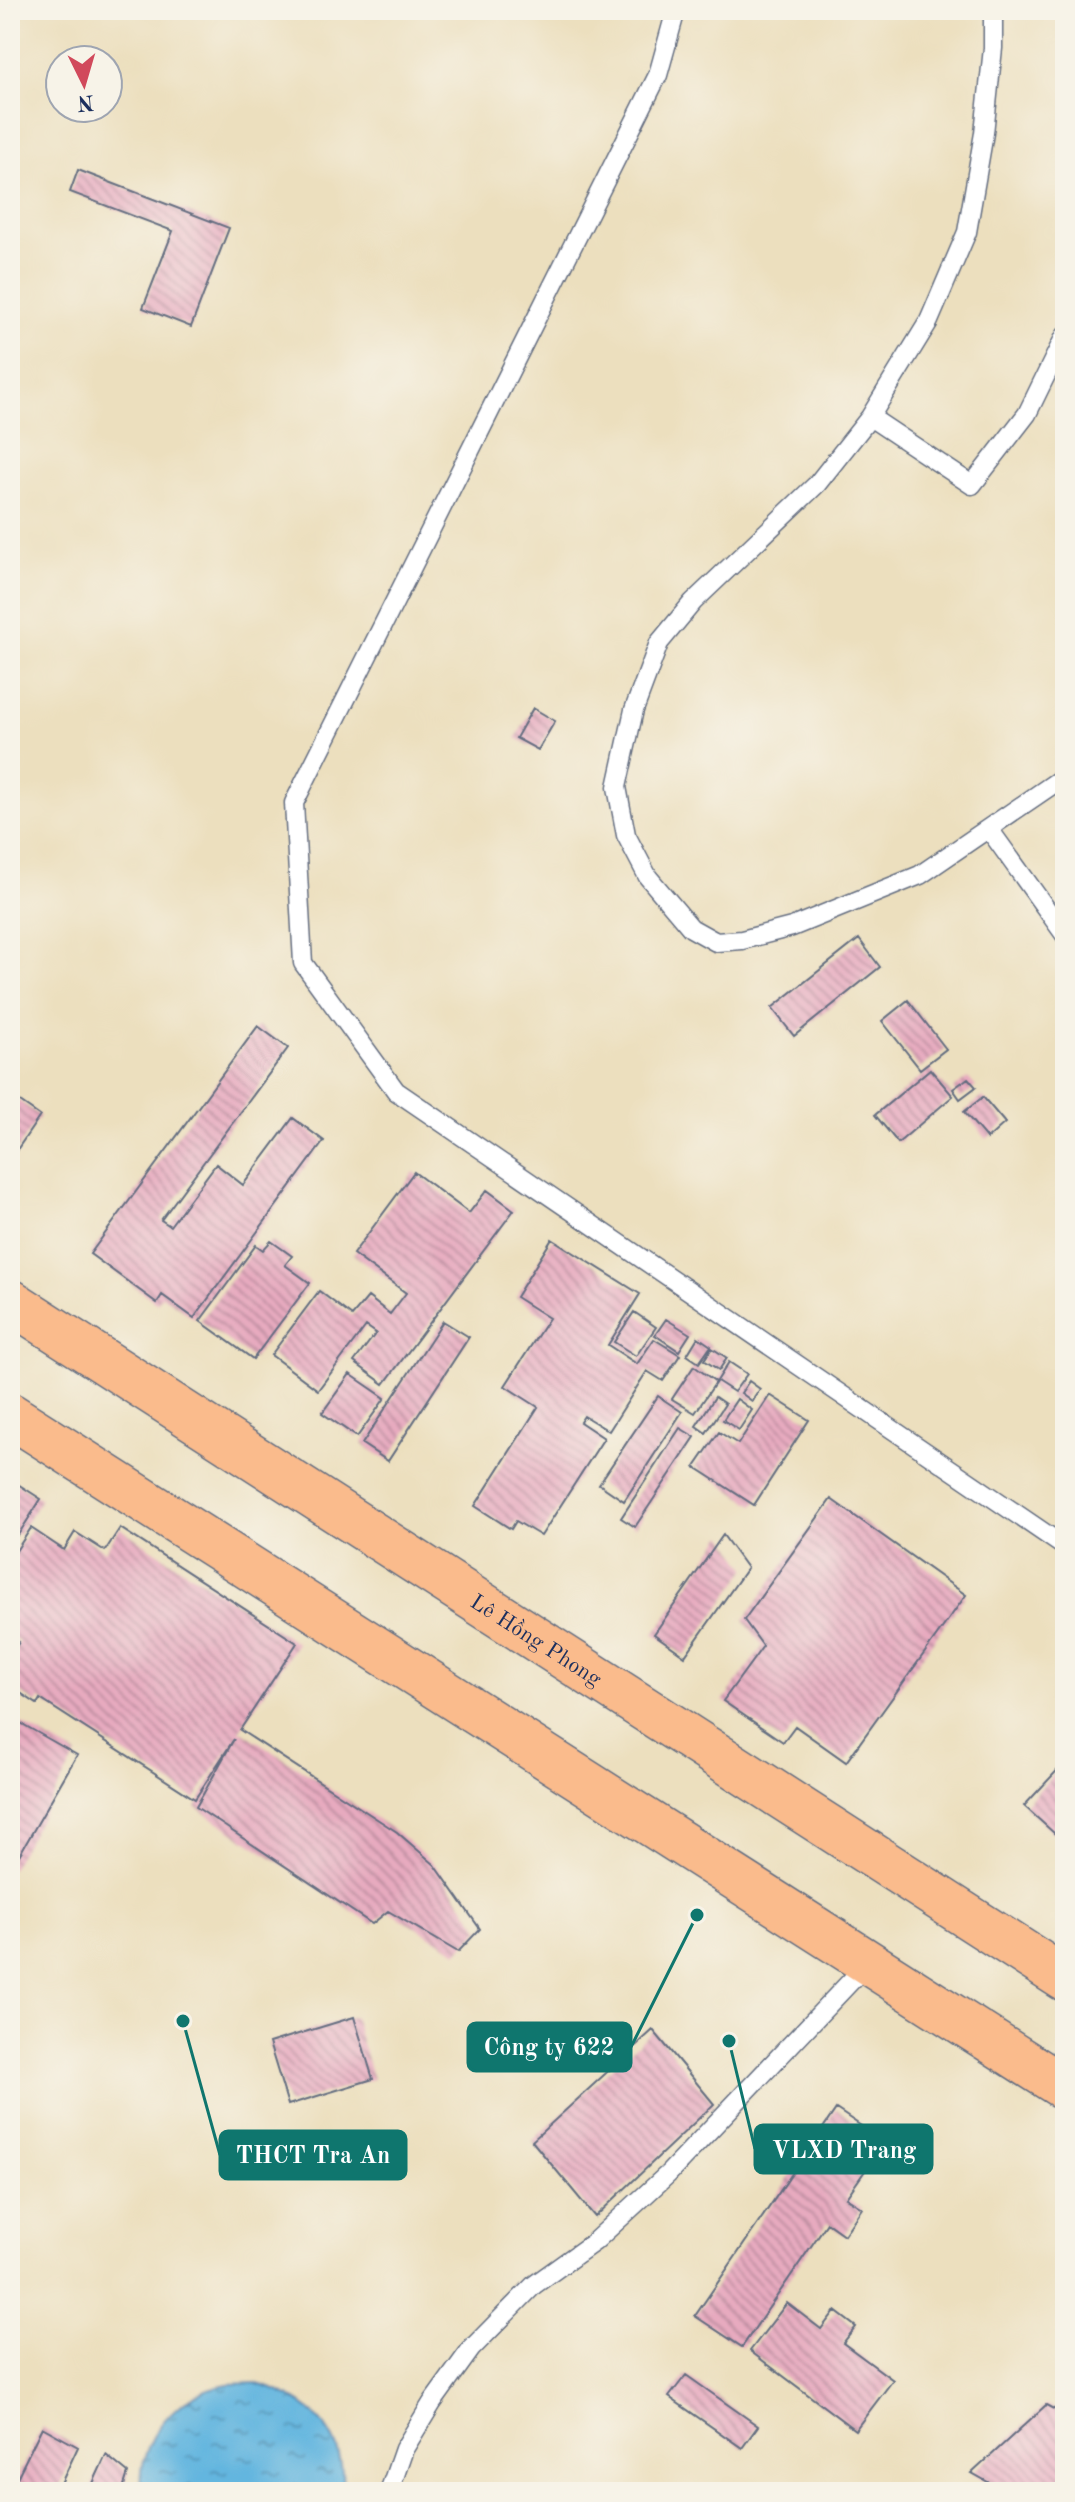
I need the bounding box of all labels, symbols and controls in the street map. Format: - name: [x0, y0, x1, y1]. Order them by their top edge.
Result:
- north arrow: [44, 44, 124, 124]
- text: N: [76, 90, 95, 114]
- street label: Lê Hồng Phong: [466, 1591, 605, 1691]
- callout: Công ty 622: [468, 2023, 631, 2071]
- text: Công ty 622: [483, 2037, 615, 2061]
- callout: VLXD Trang: [755, 2125, 932, 2173]
- callout: THCT Tra An: [220, 2131, 406, 2179]
- text: VLXD Trang: [772, 2140, 917, 2164]
- text: THCT Tra An: [236, 2145, 390, 2169]

